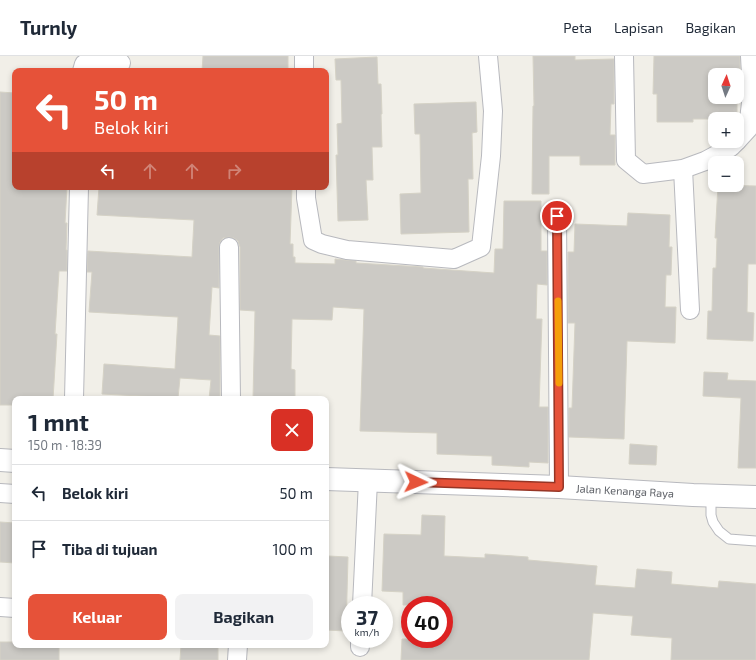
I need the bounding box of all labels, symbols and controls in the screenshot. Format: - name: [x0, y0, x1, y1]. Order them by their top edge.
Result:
- text: Turnly: [20, 16, 77, 39]
- text: Peta: [563, 19, 592, 36]
- text: Lapisan: [614, 19, 663, 36]
- text: Bagikan: [685, 19, 736, 36]
- north arrow: [708, 68, 744, 104]
- map controls: [708, 68, 744, 192]
- text: 50 m: [94, 82, 158, 116]
- icon: left: [28, 84, 80, 136]
- button: +: [708, 112, 744, 148]
- text: Belok kiri: [94, 116, 169, 138]
- button: −: [708, 156, 744, 192]
- icon: left: [97, 160, 119, 182]
- icon: ahead: [139, 160, 161, 182]
- icon: ahead: [181, 160, 203, 182]
- icon: right: [223, 160, 245, 182]
- pin: [540, 199, 574, 233]
- icon: arrive: [546, 205, 568, 227]
- text: 1 mnt: [28, 407, 89, 436]
- button: close: [271, 409, 313, 451]
- text: 150 m · 18:39: [28, 437, 102, 453]
- position arrow: [395, 461, 437, 503]
- street label: Jalan Kenanga Raya: [576, 481, 674, 500]
- icon: left: [28, 482, 50, 504]
- text: Belok kiri: [62, 484, 128, 502]
- text: 50 m: [279, 484, 313, 502]
- icon: arrive: [28, 538, 50, 560]
- text: Tiba di tujuan: [62, 540, 158, 558]
- text: 100 m: [272, 540, 313, 558]
- button: Keluar: [28, 594, 167, 640]
- button: Bagikan: [175, 594, 313, 640]
- speed limit sign: 40: [401, 596, 453, 648]
- text: 37: [356, 605, 378, 629]
- text: km/h: [355, 626, 379, 638]

